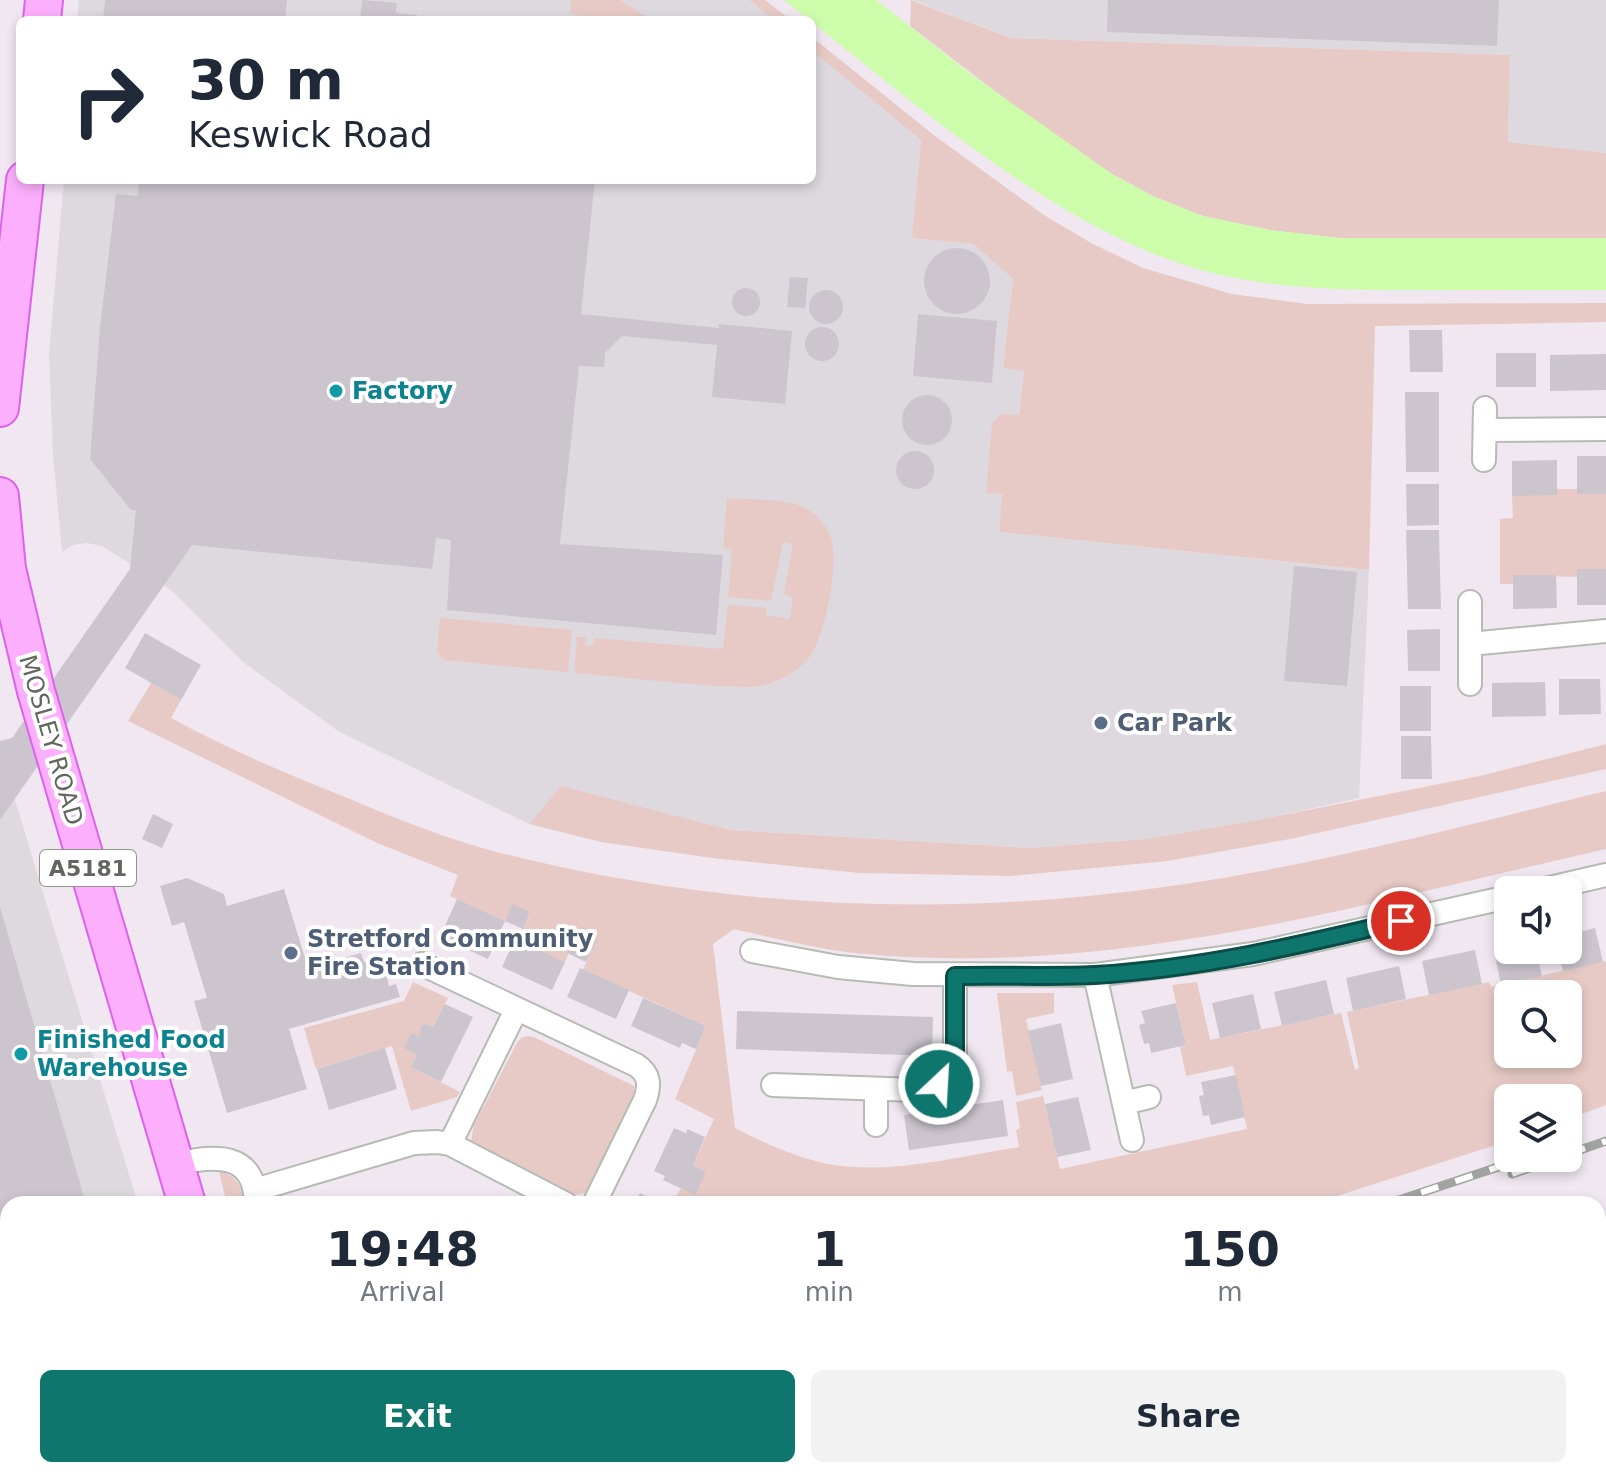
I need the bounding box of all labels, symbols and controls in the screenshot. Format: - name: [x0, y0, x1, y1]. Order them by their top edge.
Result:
- text: 30 m: [188, 47, 344, 112]
- icon: right: [56, 48, 160, 152]
- text: Keswick Road: [188, 114, 433, 155]
- place label: Factory: [352, 377, 453, 405]
- marker: Factory: [327, 382, 345, 400]
- street label: MOSLEY ROAD: [13, 652, 89, 828]
- place label: Car Park: [1117, 709, 1233, 737]
- marker: Car Park: [1092, 714, 1110, 732]
- road number: A5181: [40, 850, 136, 886]
- map controls: [1494, 876, 1582, 1172]
- button: sound: [1494, 876, 1582, 964]
- pin: [1367, 887, 1435, 955]
- icon: arrive: [1379, 899, 1423, 943]
- place label: Stretford Community Fire Station: [307, 925, 594, 981]
- marker: Stretford Community Fire Station: [282, 944, 300, 962]
- button: search: [1494, 980, 1582, 1068]
- place label: Finished Food Warehouse: [37, 1026, 226, 1082]
- position arrow: [897, 1042, 981, 1126]
- marker: Finished Food Warehouse: [12, 1045, 30, 1063]
- button: layers: [1494, 1084, 1582, 1172]
- text: 19:48: [326, 1221, 479, 1277]
- text: 1: [813, 1221, 846, 1277]
- text: 150: [1180, 1221, 1280, 1277]
- text: Arrival: [360, 1277, 445, 1307]
- text: min: [805, 1277, 854, 1307]
- text: m: [1217, 1277, 1243, 1307]
- button: Exit: [40, 1370, 795, 1462]
- button: Share: [811, 1370, 1566, 1462]

